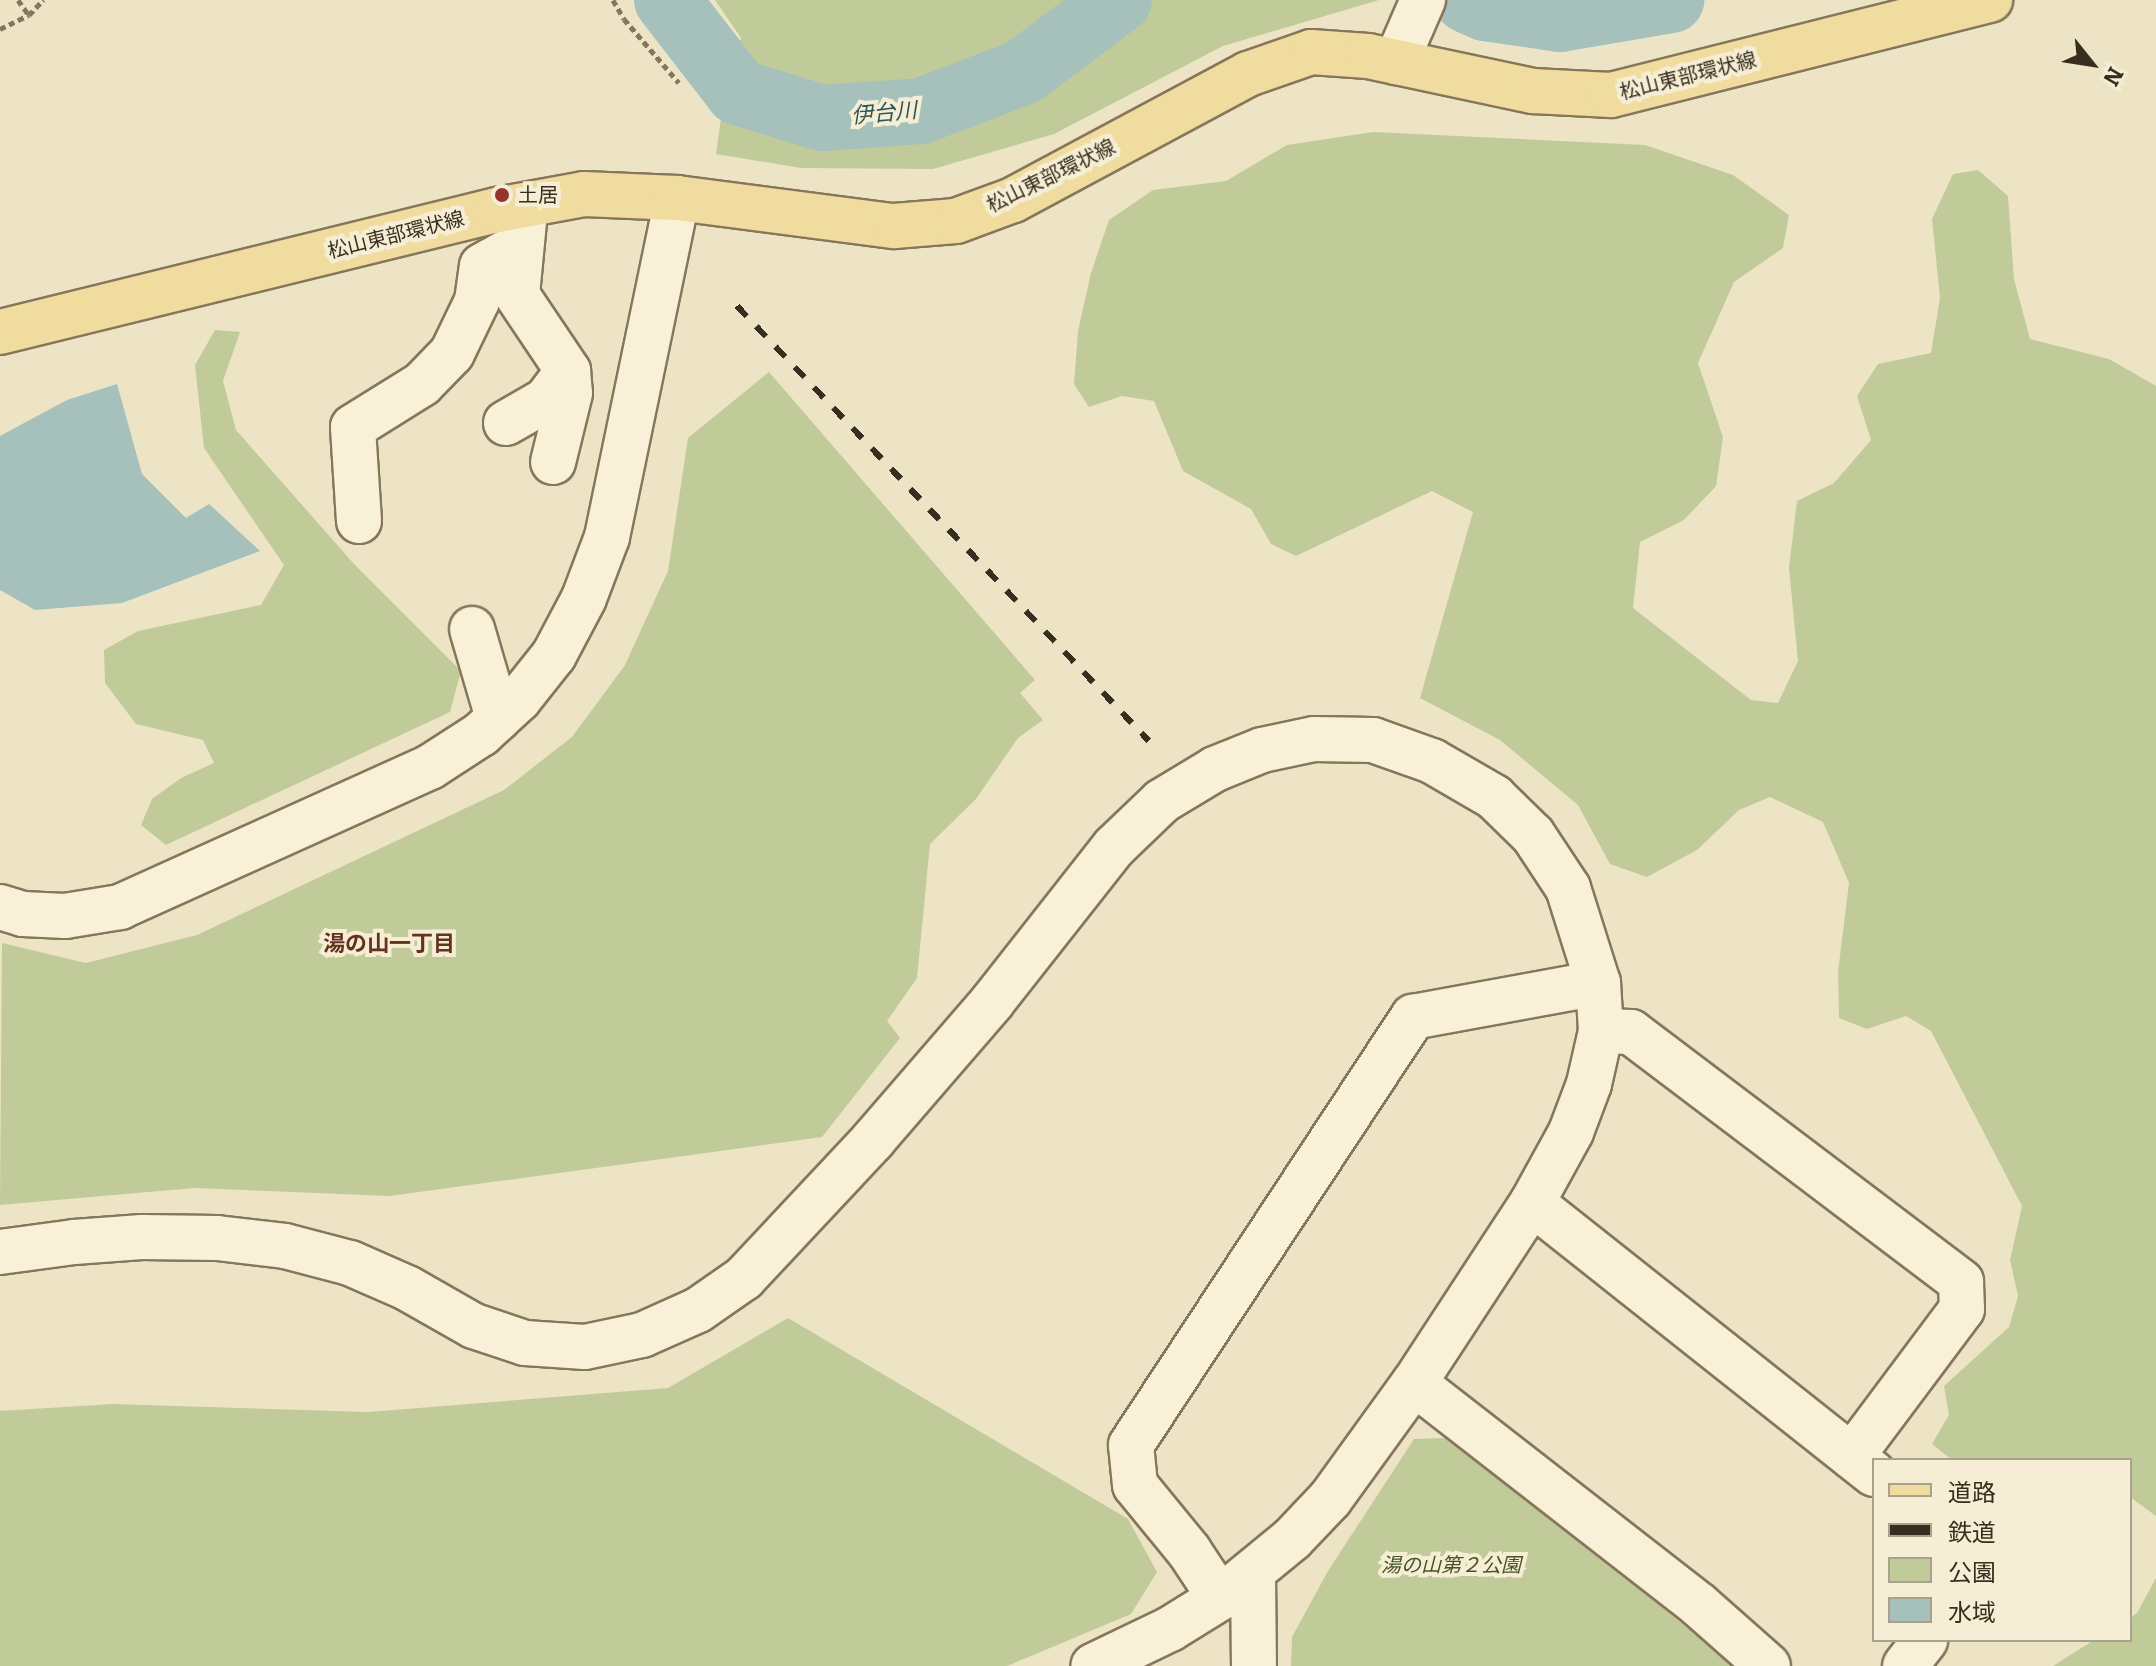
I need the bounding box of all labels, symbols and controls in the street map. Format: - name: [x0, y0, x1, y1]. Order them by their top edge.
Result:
- north arrow: [2052, 24, 2132, 104]
- street label: 松山東部環状線: [1617, 47, 1759, 105]
- text: N: [2097, 62, 2129, 90]
- water label: 伊台川: [850, 97, 918, 129]
- street label: 松山東部環状線: [983, 135, 1119, 217]
- place label: 土居: [518, 183, 558, 207]
- marker: 土居: [493, 186, 511, 204]
- street label: 松山東部環状線: [325, 206, 467, 264]
- district label: 湯の山一丁目: [323, 931, 455, 957]
- legend: [1872, 1458, 2132, 1642]
- text: 道路: [1948, 1479, 1996, 1507]
- text: 鉄道: [1948, 1519, 1996, 1547]
- park label: 湯の山第２公園: [1381, 1553, 1521, 1577]
- text: 公園: [1948, 1559, 1996, 1587]
- text: 水域: [1948, 1599, 1996, 1627]

